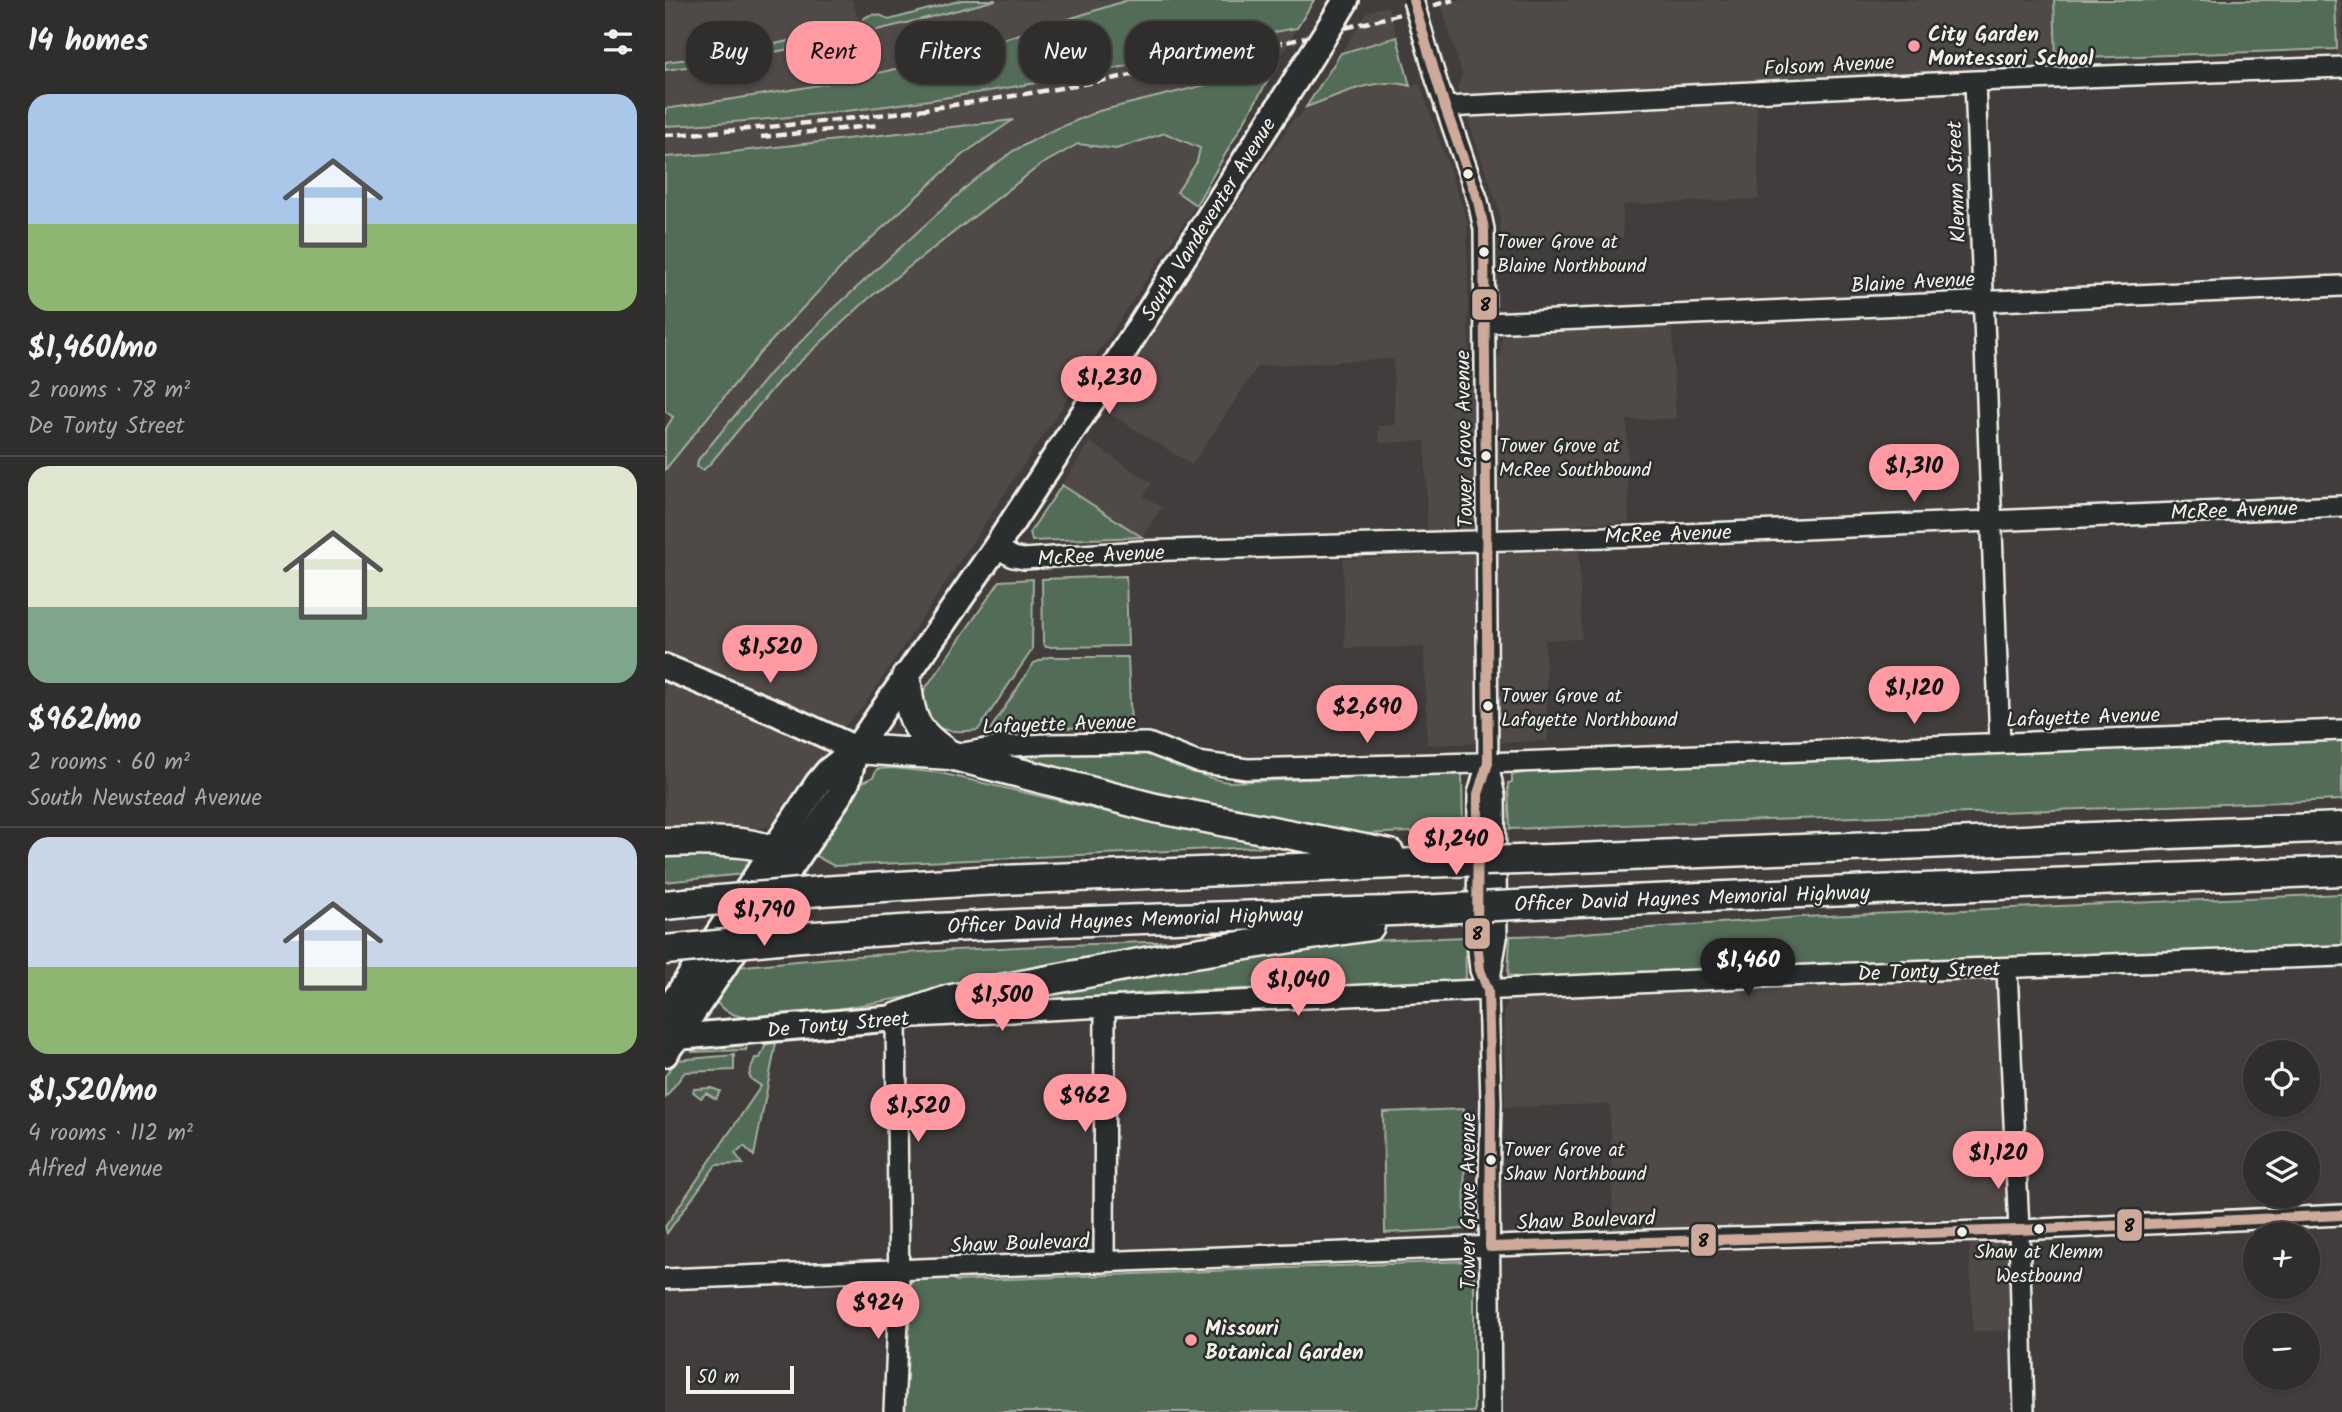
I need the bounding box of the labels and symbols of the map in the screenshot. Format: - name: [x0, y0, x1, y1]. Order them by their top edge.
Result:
- place label: City Garden Montessori School: [1928, 19, 2094, 76]
- marker: City Garden Montessori School: [1906, 38, 1922, 54]
- street label: Folsom Avenue: [1763, 47, 1896, 86]
- street label: South Vandeventer Avenue: [1133, 111, 1286, 328]
- street label: Klemm Street: [1939, 119, 1976, 244]
- unlabelled marker: [1461, 167, 1475, 181]
- place label: Tower Grove at Blaine Northbound: [1497, 228, 1647, 282]
- marker: Tower Grove at Blaine Northbound: [1477, 245, 1491, 259]
- street label: Blaine Avenue: [1850, 264, 1977, 303]
- line badge: 8: [1471, 288, 1498, 321]
- text: 8: [1479, 291, 1491, 321]
- street label: Tower Grove Avenue: [1447, 349, 1484, 528]
- pin: $1,230: [1052, 356, 1166, 416]
- place label: Tower Grove at McRee Southbound: [1499, 432, 1651, 486]
- pin: $1,310: [1857, 444, 1971, 504]
- marker: Tower Grove at McRee Southbound: [1479, 449, 1493, 463]
- street label: McRee Avenue: [2170, 493, 2299, 530]
- street label: McRee Avenue: [1604, 517, 1733, 554]
- street label: McRee Avenue: [1037, 537, 1166, 576]
- pin: $1,520: [713, 626, 827, 685]
- pin: $1,120: [1857, 666, 1971, 726]
- place label: Tower Grove at Lafayette Northbound: [1501, 682, 1678, 736]
- pin: $2,690: [1310, 686, 1424, 745]
- marker: Tower Grove at Lafayette Northbound: [1481, 699, 1495, 713]
- street label: Lafayette Avenue: [2005, 699, 2161, 738]
- street label: Lafayette Avenue: [981, 706, 1137, 745]
- pin: $1,240: [1399, 818, 1513, 877]
- street label: Officer David Haynes Memorial Highway: [1514, 877, 1871, 922]
- pin: $1,790: [707, 888, 821, 948]
- street label: Officer David Haynes Memorial Highway: [947, 899, 1304, 944]
- line badge: 8: [1464, 917, 1491, 950]
- text: 8: [1471, 920, 1483, 950]
- pin: $1,460: [1691, 939, 1805, 998]
- street label: De Tonty Street: [1857, 953, 2002, 991]
- pin: $1,040: [1241, 958, 1355, 1018]
- pin: $1,500: [945, 974, 1059, 1033]
- street label: De Tonty Street: [765, 1003, 912, 1048]
- pin: $962: [1044, 1074, 1126, 1134]
- pin: $1,520: [861, 1084, 975, 1144]
- street label: Tower Grove Avenue: [1453, 1112, 1486, 1290]
- pin: $1,120: [1941, 1132, 2055, 1191]
- place label: Tower Grove at Shaw Northbound: [1504, 1136, 1647, 1190]
- marker: Tower Grove at Shaw Northbound: [1484, 1153, 1498, 1167]
- street label: Shaw Boulevard: [1516, 1203, 1656, 1240]
- line badge: 8: [2116, 1208, 2143, 1242]
- text: 8: [2123, 1212, 2135, 1242]
- marker: Shaw at Klemm Westbound: [2032, 1222, 2046, 1236]
- line badge: 8: [1690, 1223, 1717, 1257]
- unlabelled marker: [1955, 1225, 1969, 1239]
- street label: Shaw Boulevard: [950, 1226, 1090, 1263]
- text: 8: [1697, 1227, 1709, 1257]
- place label: Shaw at Klemm Westbound: [1975, 1238, 2103, 1292]
- pin: $924: [837, 1282, 919, 1341]
- place label: Missouri Botanical Garden: [1205, 1313, 1364, 1370]
- marker: Missouri Botanical Garden: [1183, 1332, 1199, 1348]
- scale bar: [686, 1363, 795, 1395]

